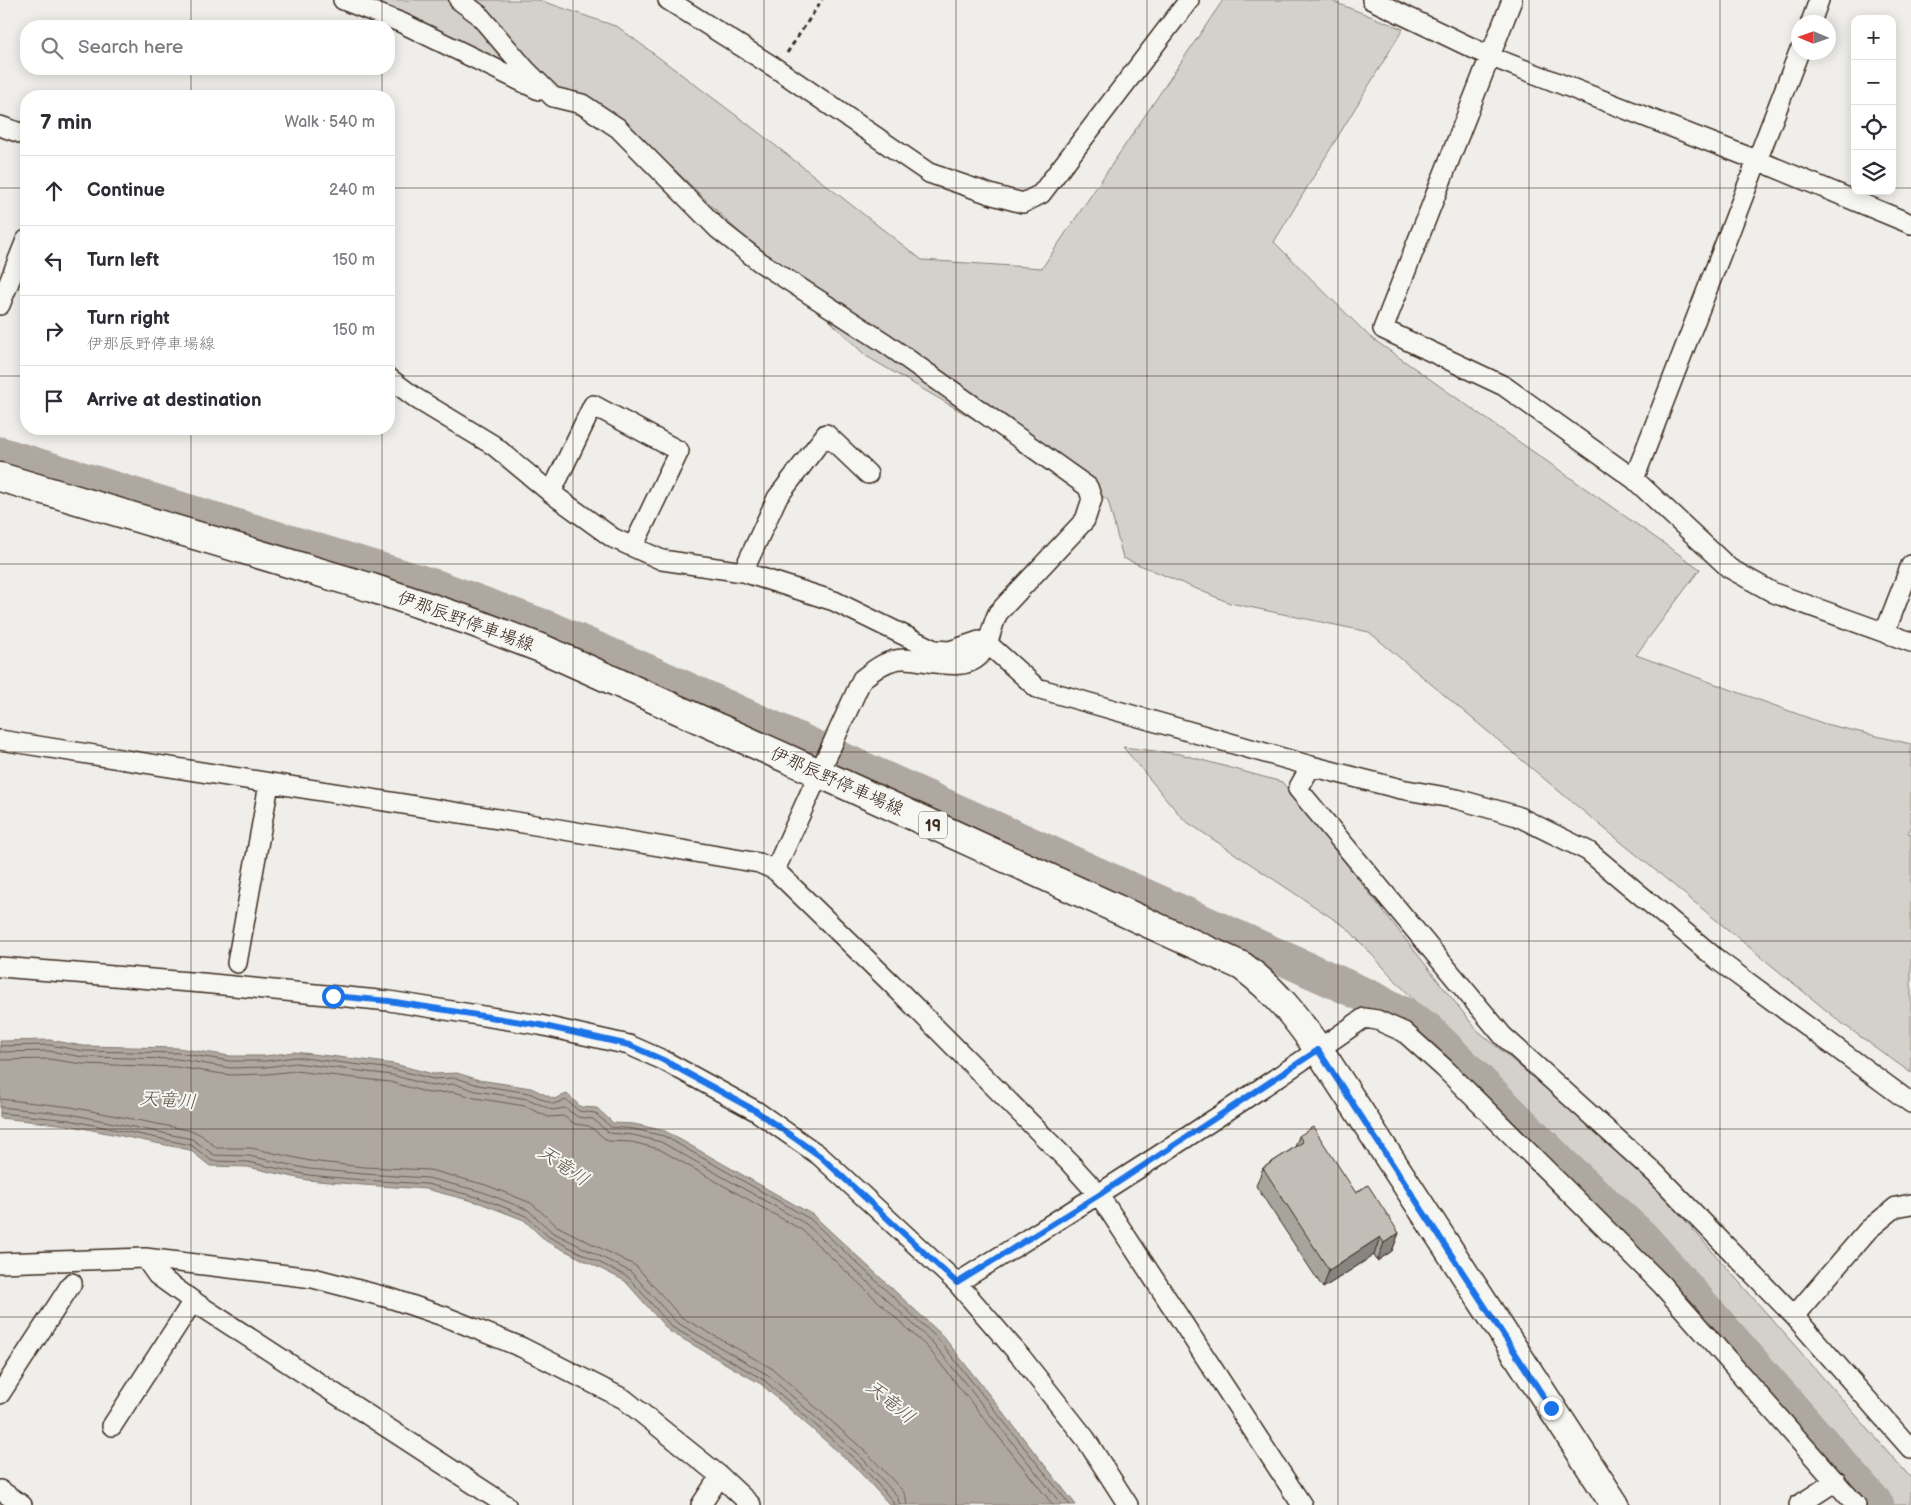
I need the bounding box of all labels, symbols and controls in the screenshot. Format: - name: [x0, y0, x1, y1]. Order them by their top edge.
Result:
- north arrow: [1791, 15, 1836, 60]
- map controls: [1851, 15, 1896, 195]
- button: +: [1851, 15, 1896, 60]
- search box: [20, 20, 395, 75]
- icon: search: [38, 34, 66, 62]
- text: Search here: [78, 36, 183, 59]
- button: −: [1851, 60, 1896, 105]
- button: locate: [1851, 105, 1896, 150]
- text: 7 min: [40, 110, 92, 135]
- text: Walk · 540 m: [285, 113, 375, 132]
- button: layers: [1851, 150, 1896, 195]
- icon: ahead: [40, 177, 68, 205]
- text: Continue: [87, 179, 165, 202]
- text: 240 m: [329, 181, 375, 200]
- icon: left: [40, 247, 68, 275]
- text: Turn left: [87, 249, 159, 272]
- text: 150 m: [333, 251, 375, 270]
- text: Turn right: [87, 307, 170, 330]
- icon: right: [40, 317, 68, 345]
- text: 150 m: [333, 321, 375, 340]
- text: 伊那辰野停車場線: [87, 335, 215, 354]
- icon: arrive: [40, 387, 68, 415]
- text: Arrive at destination: [87, 389, 262, 412]
- street label: 伊那辰野停車場線: [395, 587, 537, 656]
- street label: 伊那辰野停車場線: [767, 743, 907, 820]
- road number: 19: [919, 812, 947, 838]
- route start: [322, 985, 345, 1008]
- water label: 天竜川: [139, 1087, 197, 1114]
- water label: 天竜川: [533, 1141, 593, 1192]
- water label: 天竜川: [861, 1375, 919, 1429]
- route end: [1540, 1397, 1563, 1420]

